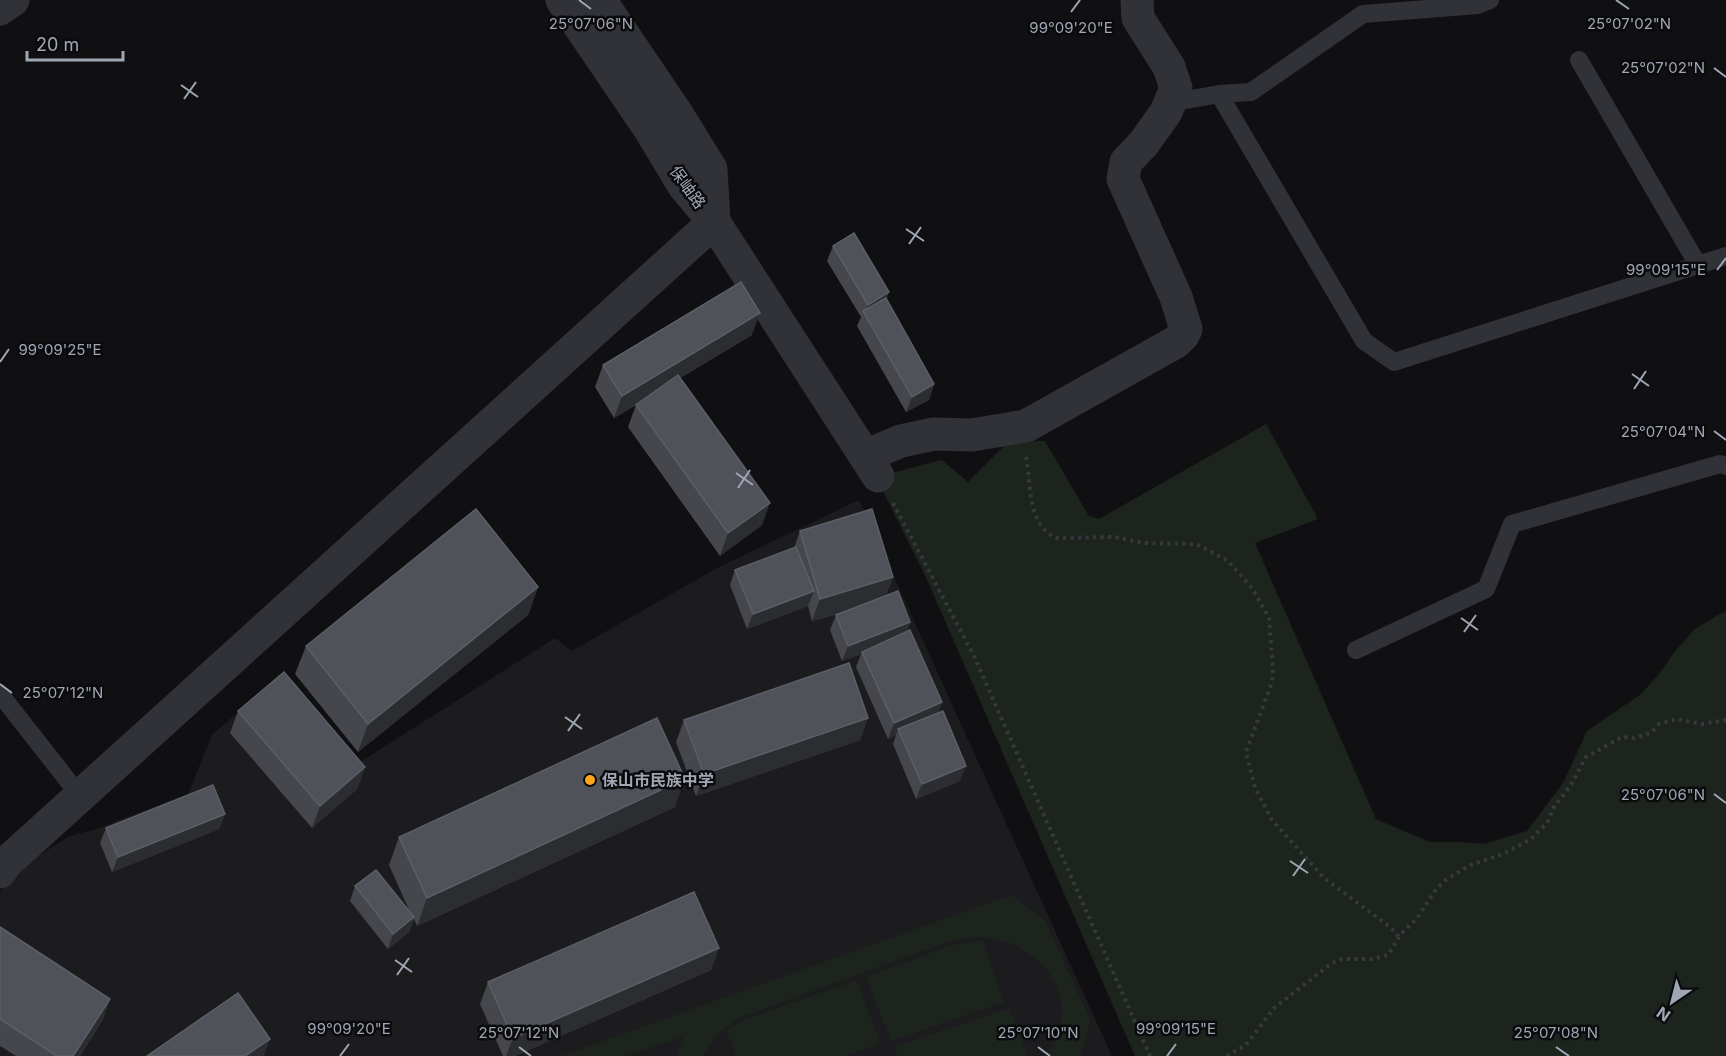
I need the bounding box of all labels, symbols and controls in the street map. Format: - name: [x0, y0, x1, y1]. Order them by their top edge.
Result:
- text: 25°07'06"N: [549, 14, 633, 33]
- text: 25°07'02"N: [1587, 14, 1671, 33]
- text: 99°09'20"E: [1029, 18, 1113, 37]
- scale bar: [27, 24, 123, 62]
- text: 20 m: [36, 34, 79, 55]
- text: 25°07'02"N: [1621, 58, 1705, 77]
- street label: 保岫路: [666, 162, 710, 212]
- text: 99°09'15"E: [1626, 260, 1706, 279]
- text: 99°09'25"E: [19, 340, 101, 359]
- text: 25°07'04"N: [1621, 422, 1705, 441]
- text: 25°07'12"N: [23, 683, 103, 702]
- place label: 保山市民族中学: [602, 770, 714, 790]
- marker: 保山市民族中学: [583, 773, 597, 787]
- text: 25°07'06"N: [1621, 785, 1705, 804]
- north arrow: [1642, 972, 1702, 1032]
- text: N: [1653, 1003, 1674, 1026]
- text: 99°09'20"E: [307, 1019, 391, 1038]
- text: 99°09'15"E: [1136, 1019, 1216, 1038]
- text: 25°07'12"N: [479, 1023, 559, 1042]
- text: 25°07'10"N: [997, 1023, 1079, 1042]
- text: 25°07'08"N: [1514, 1023, 1598, 1042]

